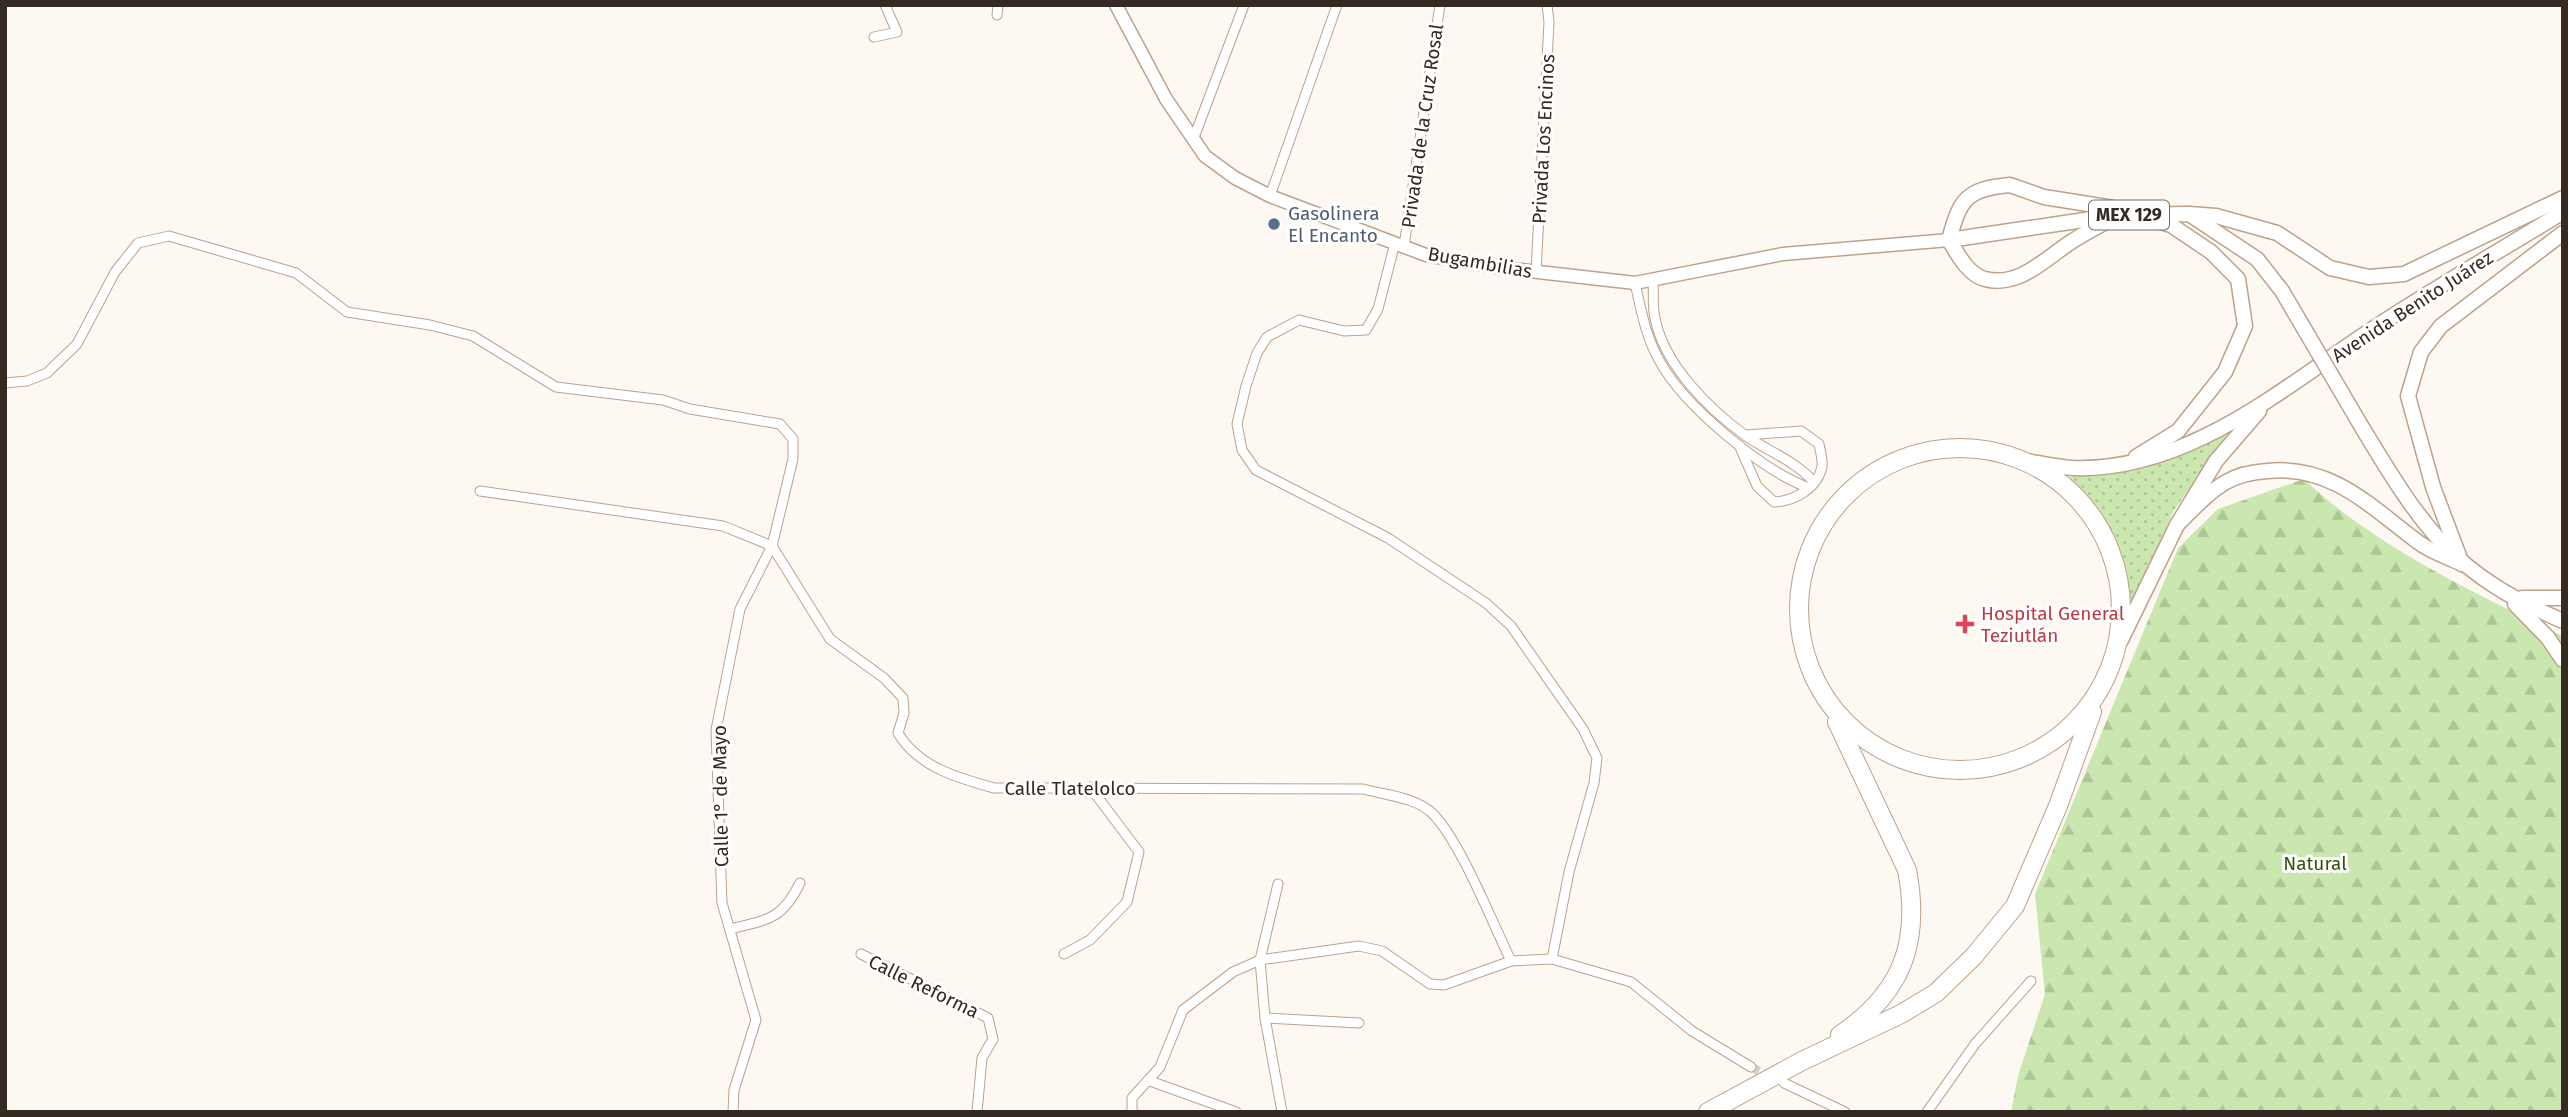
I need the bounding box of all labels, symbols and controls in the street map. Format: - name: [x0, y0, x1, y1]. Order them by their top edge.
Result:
- street label: Privada de la Cruz Rosal: [1397, 22, 1448, 230]
- street label: Privada Los Encinos: [1528, 53, 1559, 225]
- road number: MEX 129: [2089, 200, 2169, 230]
- place label: Gasolinera El Encanto: [1288, 202, 1380, 247]
- marker: Gasolinera El Encanto: [1266, 216, 1282, 232]
- street label: Bugambilias: [1426, 242, 1534, 283]
- street label: Avenida Benito Juárez: [2327, 246, 2497, 367]
- place label: Hospital General Teziutlán: [1981, 602, 2125, 647]
- marker: Hospital General Teziutlán: [1955, 614, 1975, 634]
- street label: Calle 1° de Mayo: [708, 725, 733, 867]
- street label: Calle Tlatelolco: [1004, 777, 1136, 800]
- park label: Natural: [2283, 852, 2347, 875]
- street label: Calle Reforma: [865, 950, 983, 1023]

